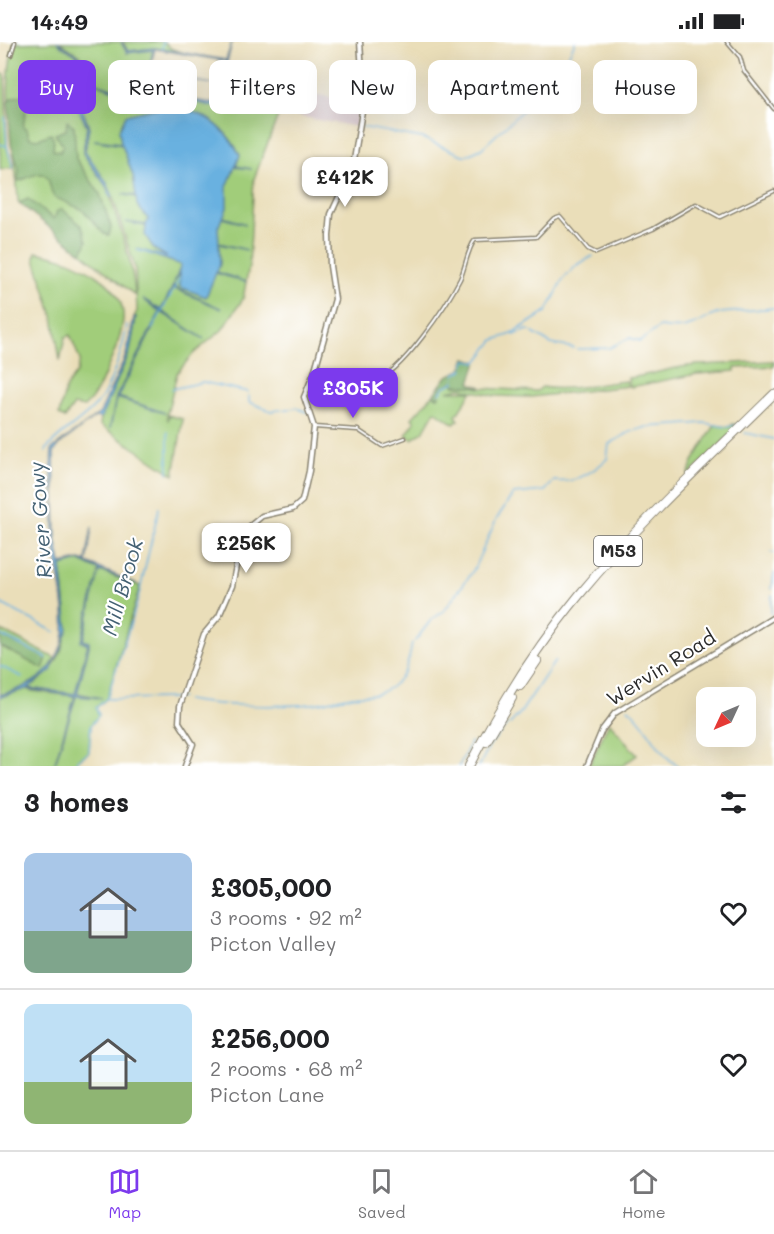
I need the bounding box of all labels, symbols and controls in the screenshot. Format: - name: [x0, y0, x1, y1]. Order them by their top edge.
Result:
- text: 14:49: [30, 7, 88, 36]
- chip: Buy: [18, 60, 96, 114]
- chip: Rent: [108, 60, 197, 114]
- chip: Filters: [209, 60, 317, 114]
- chip: New: [329, 60, 416, 114]
- chip: Apartment: [428, 60, 581, 114]
- chip: House: [593, 60, 697, 114]
- pin: £412K: [303, 157, 387, 208]
- text: £412K: [316, 163, 374, 189]
- pin: £305K: [311, 368, 395, 419]
- text: £305K: [322, 374, 384, 400]
- water label: River Gowy: [22, 461, 57, 579]
- pin: £256K: [204, 523, 288, 574]
- text: £256K: [216, 529, 276, 555]
- water label: Mill Brook: [95, 534, 149, 638]
- road number: M53: [594, 536, 642, 566]
- street label: Wervin Road: [601, 623, 720, 711]
- north arrow: [696, 687, 756, 747]
- map controls: [696, 687, 756, 747]
- text: 3 homes: [24, 785, 129, 819]
- icon: filters: [717, 786, 750, 819]
- text: £305,000: [210, 870, 332, 904]
- icon: home: [72, 877, 144, 949]
- icon: heart: [717, 897, 750, 930]
- text: 3 rooms · 92 m²: [210, 904, 362, 930]
- text: Picton Valley: [210, 930, 336, 956]
- text: £256,000: [210, 1021, 330, 1055]
- icon: home: [72, 1028, 144, 1100]
- icon: heart: [717, 1048, 750, 1081]
- text: 2 rooms · 68 m²: [210, 1055, 363, 1081]
- text: Picton Lane: [210, 1081, 325, 1107]
- tab: Map: [108, 1165, 141, 1222]
- tab: Saved: [358, 1165, 405, 1222]
- tab: Home: [622, 1165, 666, 1222]

